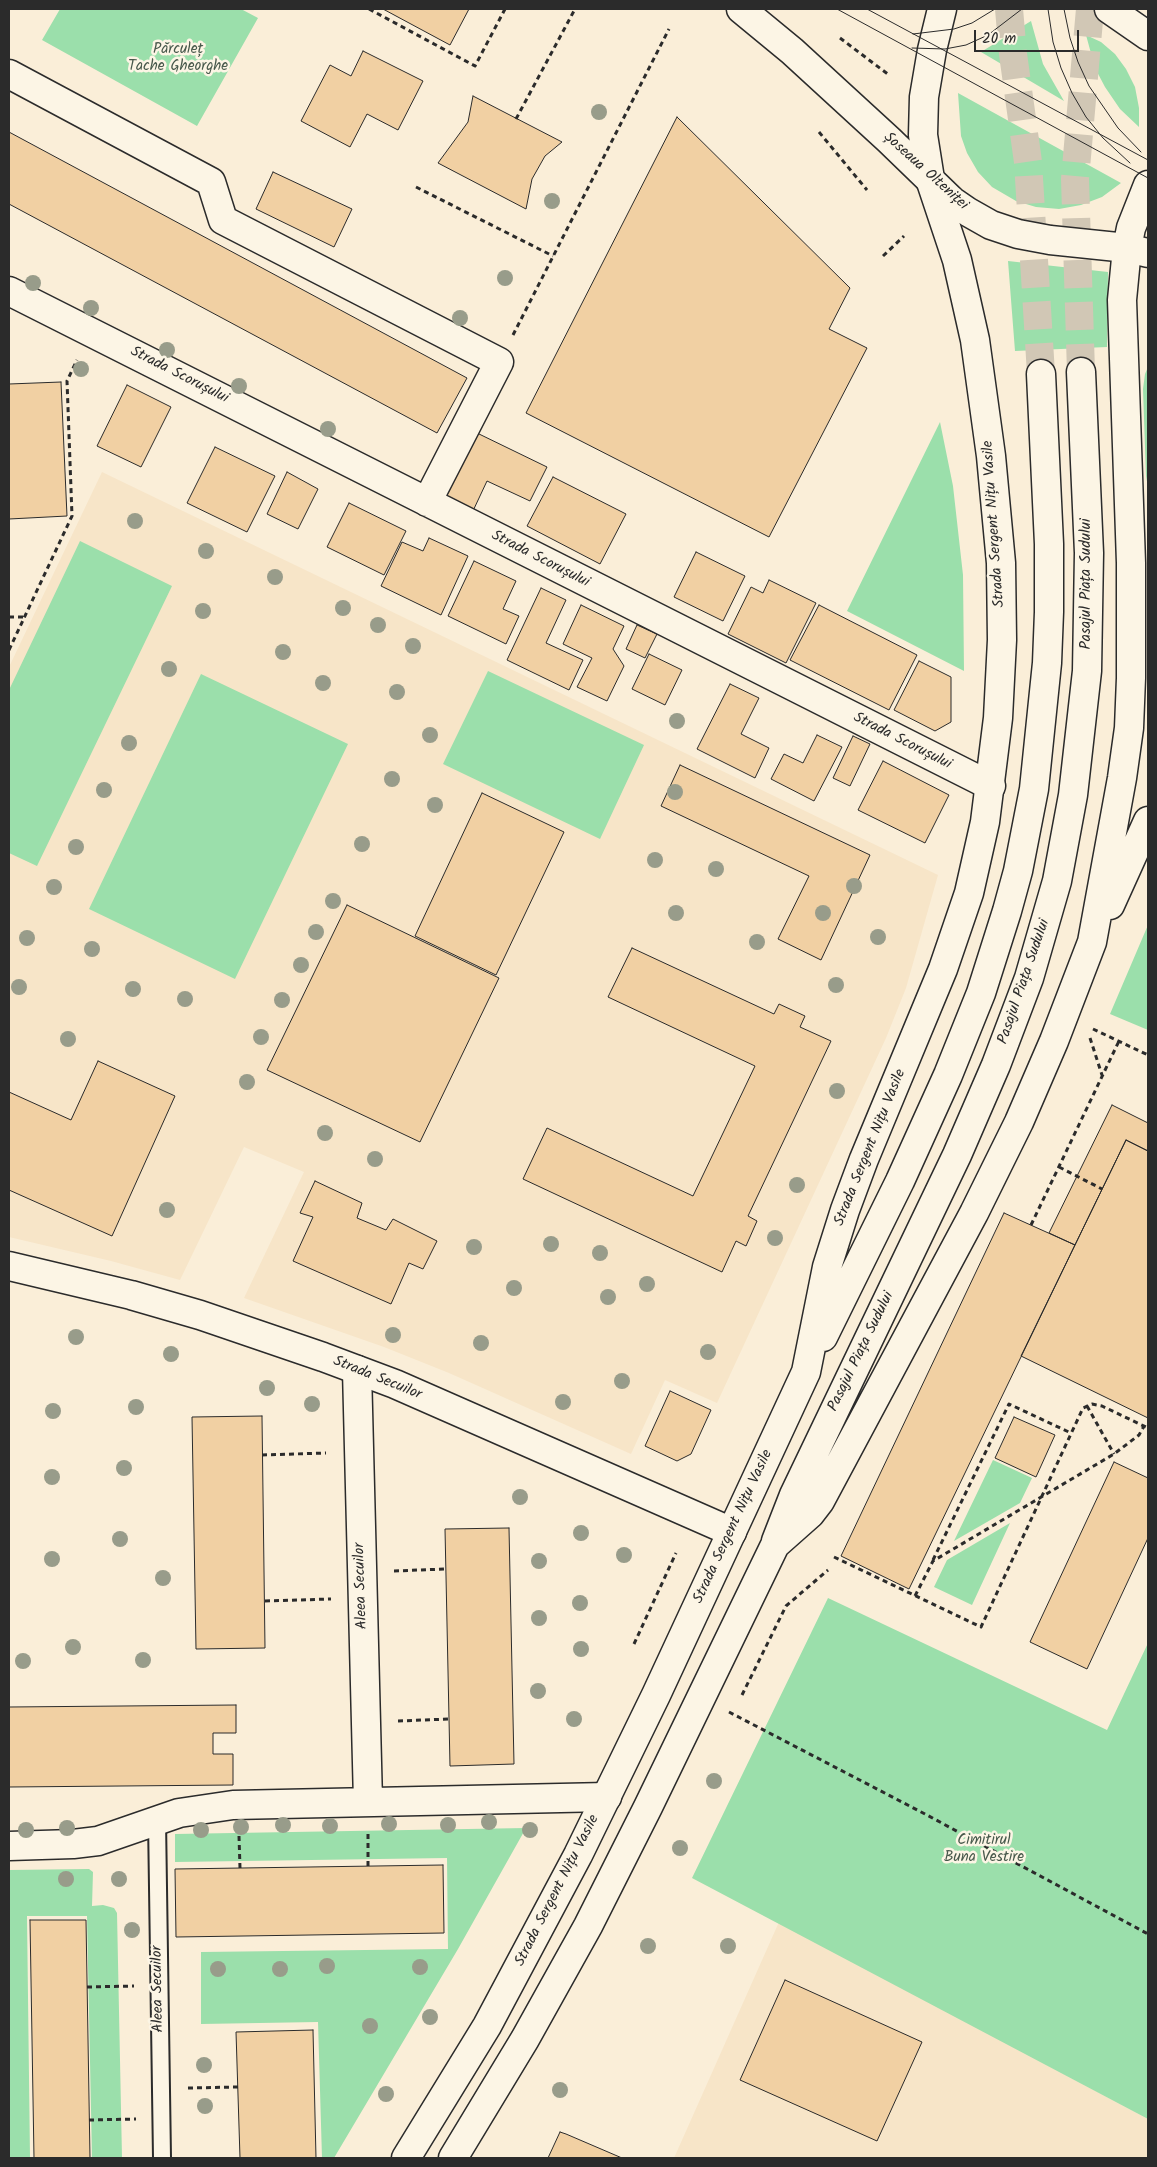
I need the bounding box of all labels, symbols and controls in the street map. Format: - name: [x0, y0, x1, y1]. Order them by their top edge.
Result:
- scale bar: [977, 20, 1082, 52]
- text: 20 m: [982, 27, 1016, 51]
- park label: Părculeț Tache Gheorghe: [128, 41, 228, 76]
- street label: Șoseaua Olteniței: [879, 129, 971, 215]
- street label: Strada Scorușului: [127, 343, 231, 409]
- street label: Strada Sergent Nițu Vasile: [980, 440, 1010, 608]
- street label: Pasajul Piața Sudului: [1078, 519, 1096, 649]
- street label: Strada Scorușului: [488, 527, 592, 593]
- street label: Strada Scorușului: [850, 709, 954, 775]
- street label: Pasajul Piața Sudului: [995, 917, 1055, 1047]
- street label: Strada Sergent Nițu Vasile: [831, 1067, 911, 1229]
- street label: Pasajul Piața Sudului: [825, 1289, 899, 1415]
- street label: Strada Secuilor: [330, 1353, 424, 1405]
- street label: Strada Sergent Nițu Vasile: [690, 1447, 778, 1607]
- street label: Aleea Secuilor: [351, 1542, 373, 1630]
- street label: Strada Sergent Nițu Vasile: [512, 1812, 604, 1970]
- park label: Cimitirul Buna Vestire: [944, 1832, 1024, 1867]
- street label: Aleea Secuilor: [149, 1945, 169, 2033]

